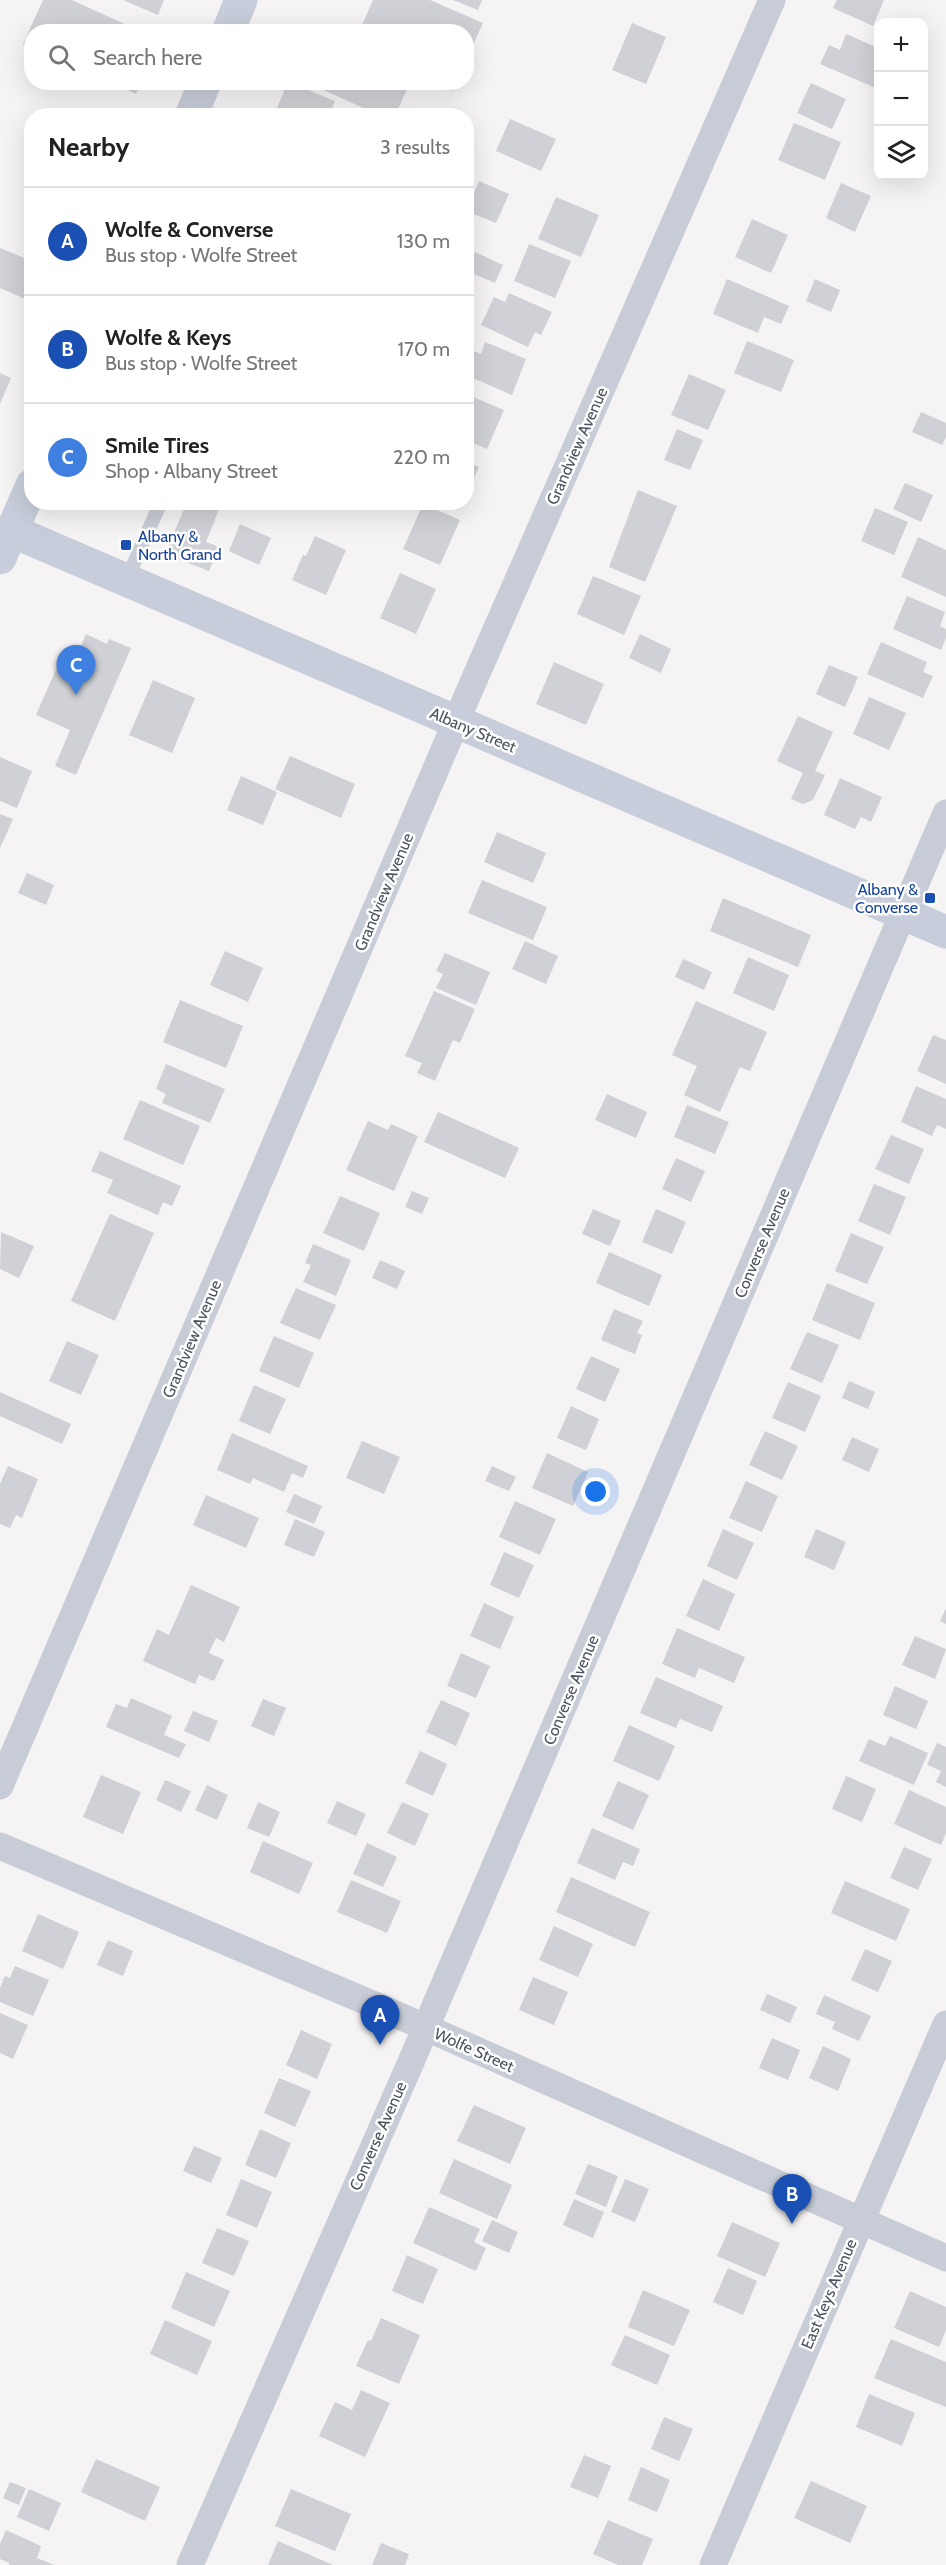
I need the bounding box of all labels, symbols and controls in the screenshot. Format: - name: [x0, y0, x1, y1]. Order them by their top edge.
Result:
- map controls: [874, 18, 928, 180]
- button: +: [874, 18, 928, 72]
- search box: [24, 24, 474, 90]
- icon: search: [45, 41, 78, 74]
- text: Search here: [93, 44, 202, 71]
- button: −: [874, 72, 928, 126]
- button: layers: [874, 126, 928, 180]
- text: Nearby: [48, 131, 129, 163]
- text: 3 results: [380, 135, 450, 159]
- text: Wolfe & Converse: [105, 216, 273, 243]
- text: A: [61, 229, 74, 253]
- text: 130 m: [397, 229, 450, 253]
- text: Bus stop · Wolfe Street: [105, 243, 297, 267]
- text: Wolfe & Keys: [105, 324, 231, 351]
- text: B: [61, 337, 74, 361]
- text: 170 m: [398, 337, 450, 361]
- text: Bus stop · Wolfe Street: [105, 351, 297, 375]
- street label: Grandview Avenue: [543, 384, 611, 508]
- text: Smile Tires: [105, 432, 209, 459]
- text: C: [61, 445, 74, 469]
- text: 220 m: [393, 445, 450, 469]
- text: Shop · Albany Street: [105, 459, 278, 483]
- place label: Albany & North Grand: [138, 527, 222, 564]
- marker: Albany & North Grand: [119, 538, 133, 552]
- pin: C: [56, 646, 96, 695]
- street label: Albany Street: [427, 703, 519, 757]
- street label: Grandview Avenue: [351, 830, 417, 954]
- place label: Albany & Converse: [855, 880, 918, 917]
- marker: Albany & Converse: [923, 891, 937, 905]
- street label: Converse Avenue: [730, 1185, 794, 1301]
- street label: Grandview Avenue: [159, 1277, 225, 1401]
- your location: [581, 1477, 610, 1506]
- street label: Converse Avenue: [539, 1632, 603, 1748]
- pin: A: [360, 1996, 400, 2045]
- street label: Wolfe Street: [431, 2024, 517, 2076]
- street label: Converse Avenue: [345, 2079, 411, 2193]
- pin: B: [772, 2174, 812, 2224]
- street label: East Keys Avenue: [797, 2236, 861, 2352]

